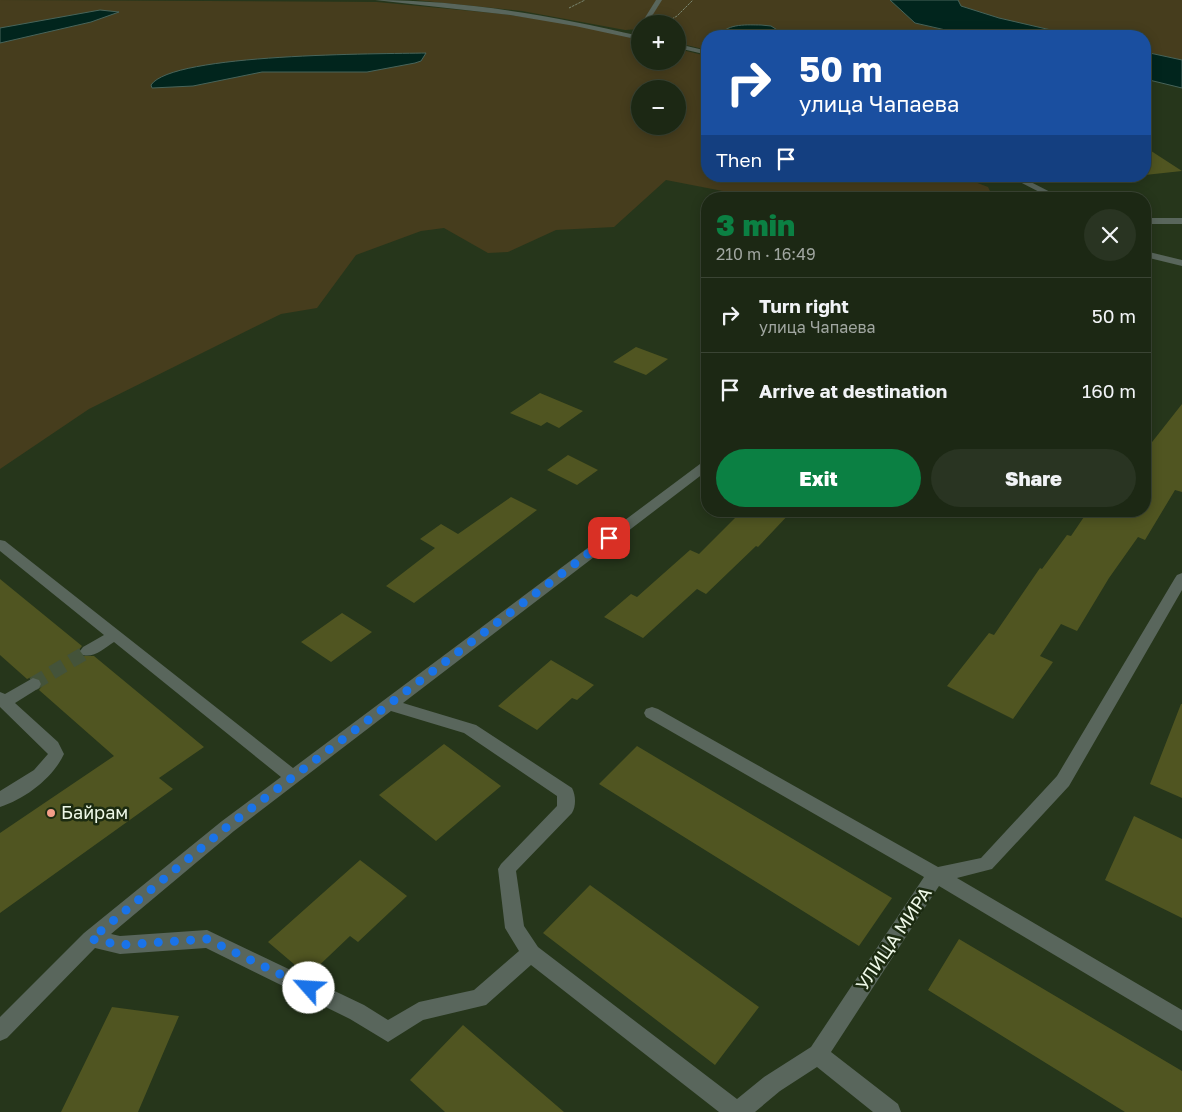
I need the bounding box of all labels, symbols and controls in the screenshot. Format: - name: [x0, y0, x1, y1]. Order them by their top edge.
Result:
- map controls: [631, 15, 686, 135]
- button: +: [631, 15, 686, 70]
- text: 50 m: [799, 48, 882, 90]
- icon: right: [716, 50, 781, 115]
- button: −: [631, 80, 686, 135]
- text: улица Чапаева: [799, 90, 959, 117]
- icon: arrive: [772, 145, 800, 173]
- text: Then: [716, 148, 762, 171]
- text: 3 min: [716, 207, 795, 243]
- button: close: [1084, 209, 1136, 261]
- text: 210 m · 16:49: [716, 244, 816, 264]
- text: Turn right: [759, 294, 849, 317]
- icon: right: [716, 301, 744, 329]
- text: 50 m: [1092, 304, 1136, 327]
- text: улица Чапаева: [759, 317, 876, 337]
- icon: arrive: [716, 376, 744, 404]
- text: Arrive at destination: [759, 379, 947, 402]
- text: 160 m: [1082, 379, 1136, 402]
- button: Exit: [716, 449, 921, 507]
- button: Share: [931, 449, 1136, 507]
- pin: [588, 517, 630, 559]
- icon: arrive: [595, 524, 623, 552]
- place label: Байрам: [61, 801, 128, 823]
- marker: Байрам: [45, 807, 57, 819]
- street label: УЛИЦА МИРА: [851, 883, 936, 994]
- position arrow: [282, 961, 334, 1013]

